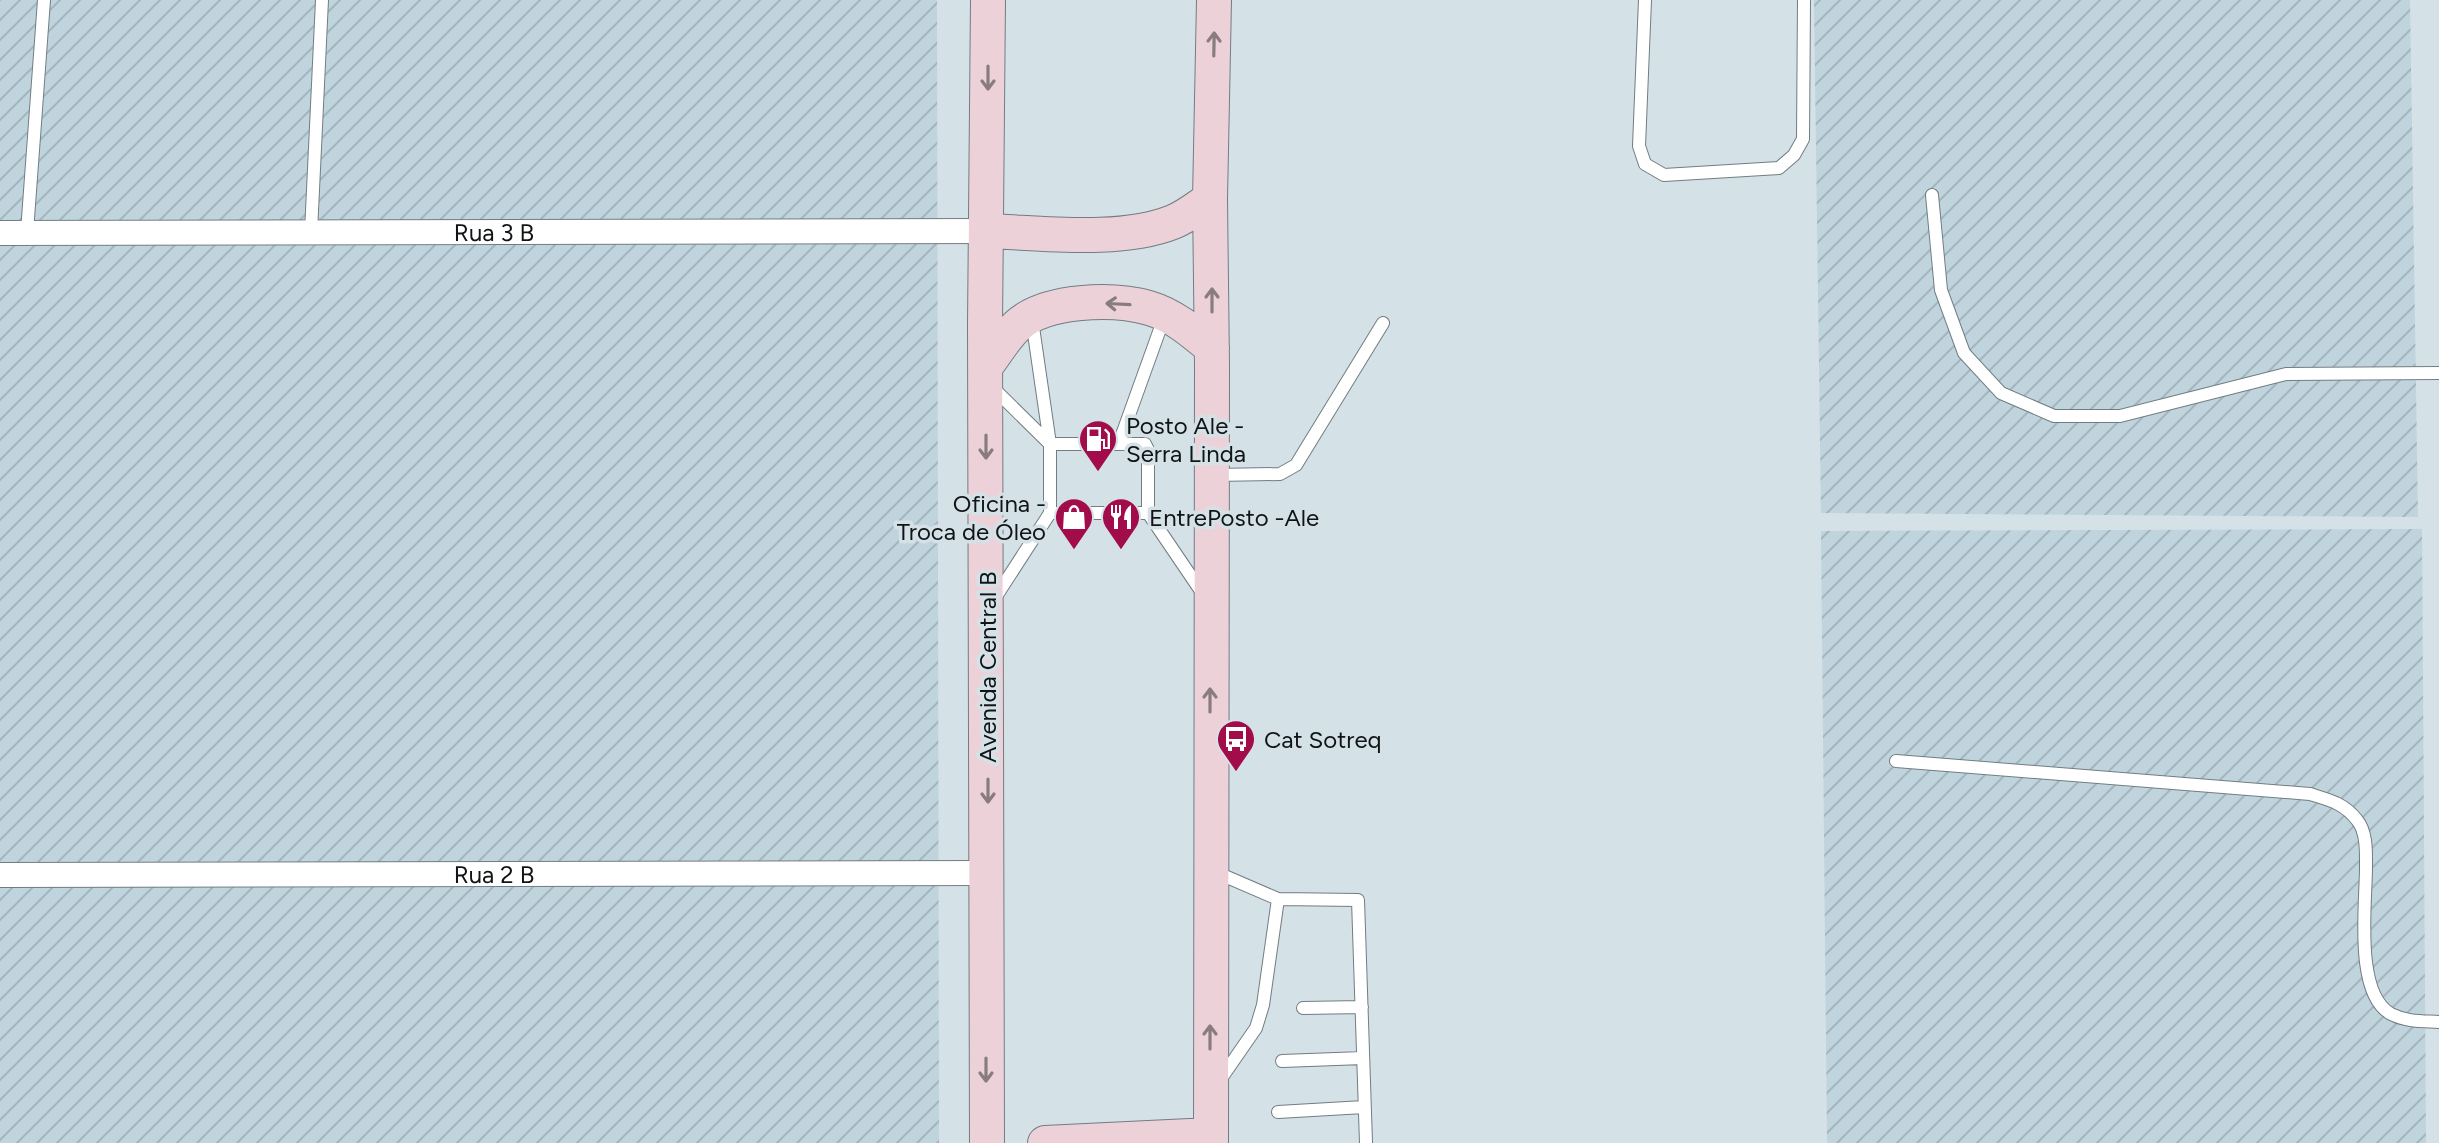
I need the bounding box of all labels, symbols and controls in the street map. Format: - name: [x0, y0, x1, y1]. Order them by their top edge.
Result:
- one-way arrow: [1206, 31, 1221, 58]
- one-way arrow: [980, 64, 996, 91]
- street label: Rua 3 B: [454, 217, 534, 247]
- one-way arrow: [1204, 287, 1220, 314]
- one-way arrow: [1105, 297, 1132, 312]
- place label: Posto Ale - Serra Linda: [1126, 411, 1246, 468]
- fuel station icon: Posto Ale - Serra Linda: [1077, 418, 1119, 473]
- one-way arrow: [978, 433, 994, 460]
- place label: Oficina - Troca de Óleo: [897, 489, 1046, 546]
- shop icon: Oficina - Troca de Óleo: [1053, 496, 1095, 551]
- restaurant icon: EntrePosto -Ale: [1100, 496, 1142, 551]
- place label: EntrePosto -Ale: [1149, 503, 1319, 532]
- street label: Avenida Central B: [973, 571, 1002, 763]
- one-way arrow: [1202, 687, 1218, 714]
- bus stop icon: Cat Sotreq: [1215, 718, 1257, 773]
- place label: Cat Sotreq: [1264, 725, 1381, 754]
- one-way arrow: [980, 777, 996, 804]
- street label: Rua 2 B: [454, 859, 534, 889]
- one-way arrow: [1202, 1024, 1218, 1051]
- one-way arrow: [978, 1056, 994, 1083]

